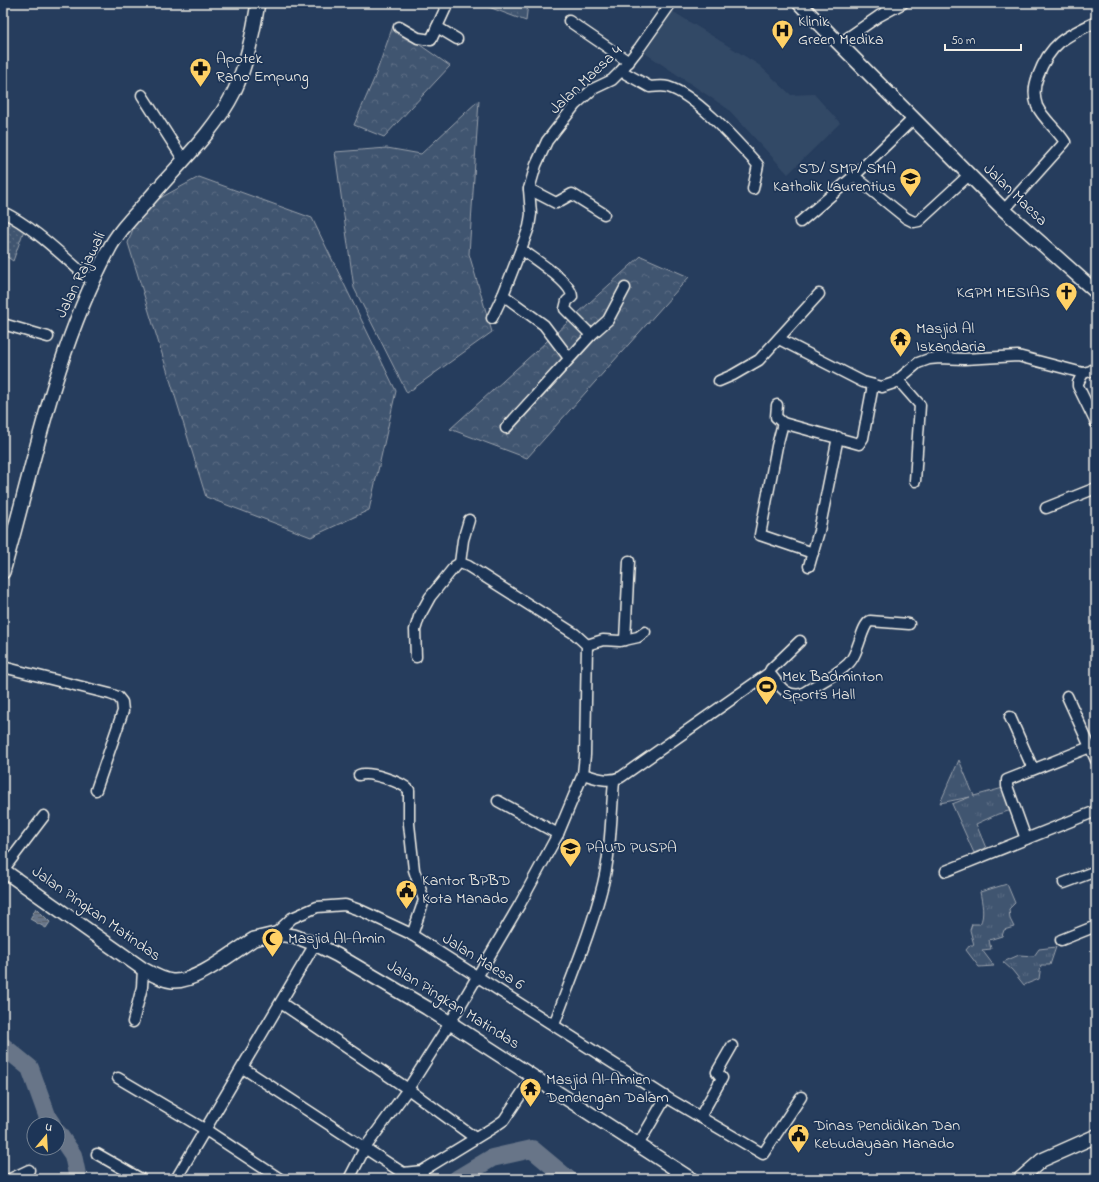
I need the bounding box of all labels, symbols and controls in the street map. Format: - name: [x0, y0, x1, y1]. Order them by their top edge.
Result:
- place label: Klinik Green Medika: [798, 10, 884, 52]
- hospital icon: Klinik Green Medika: [769, 18, 795, 51]
- scale bar: [945, 26, 1021, 52]
- text: 50 m: [951, 32, 975, 50]
- street label: Jalan Maesa 4: [544, 39, 628, 120]
- place label: Apotek Rano Empung: [216, 47, 309, 89]
- pharmacy icon: Apotek Rano Empung: [187, 55, 213, 88]
- place label: SD/ SMP/ SMA Katholik Laurentius: [773, 157, 896, 199]
- street label: Jalan Maesa: [977, 158, 1053, 232]
- school or university icon: SD/ SMP/ SMA Katholik Laurentius: [898, 165, 924, 198]
- street label: Jalan Rajawali: [50, 228, 112, 322]
- church icon: KGPM MESIAS: [1053, 280, 1079, 313]
- place label: KGPM MESIAS: [957, 281, 1050, 305]
- place label: Masjid Al Iskandaria: [916, 317, 986, 359]
- temple icon: Masjid Al Iskandaria: [888, 325, 914, 358]
- place label: Mek Badminton Sports Hall: [782, 665, 883, 707]
- sports icon: Mek Badminton Sports Hall: [754, 673, 780, 706]
- school or university icon: PAUD PUSPA: [557, 835, 583, 868]
- place label: PAUD PUSPA: [586, 836, 677, 860]
- street label: Jalan Pingkan Matindas: [26, 860, 166, 968]
- place label: Kantor BPBD Kota Manado: [422, 869, 511, 911]
- public building icon: Kantor BPBD Kota Manado: [394, 877, 420, 910]
- mosque icon: Masjid Al-Amin: [259, 926, 285, 959]
- place label: Masjid Al-Amin: [288, 927, 385, 951]
- street label: Jalan Maesa 6: [437, 927, 529, 997]
- street label: Jalan Pingkan Matindas: [382, 954, 524, 1056]
- place label: Masjid Al-Amien Dendengan Dalam: [545, 1068, 669, 1110]
- temple icon: Masjid Al-Amien Dendengan Dalam: [518, 1076, 544, 1109]
- place label: Dinas Pendidikan Dan Kebudayaan Manado: [813, 1114, 960, 1156]
- north arrow: [26, 1116, 66, 1156]
- text: U: [43, 1119, 55, 1136]
- public building icon: Dinas Pendidikan Dan Kebudayaan Manado: [786, 1122, 812, 1155]

